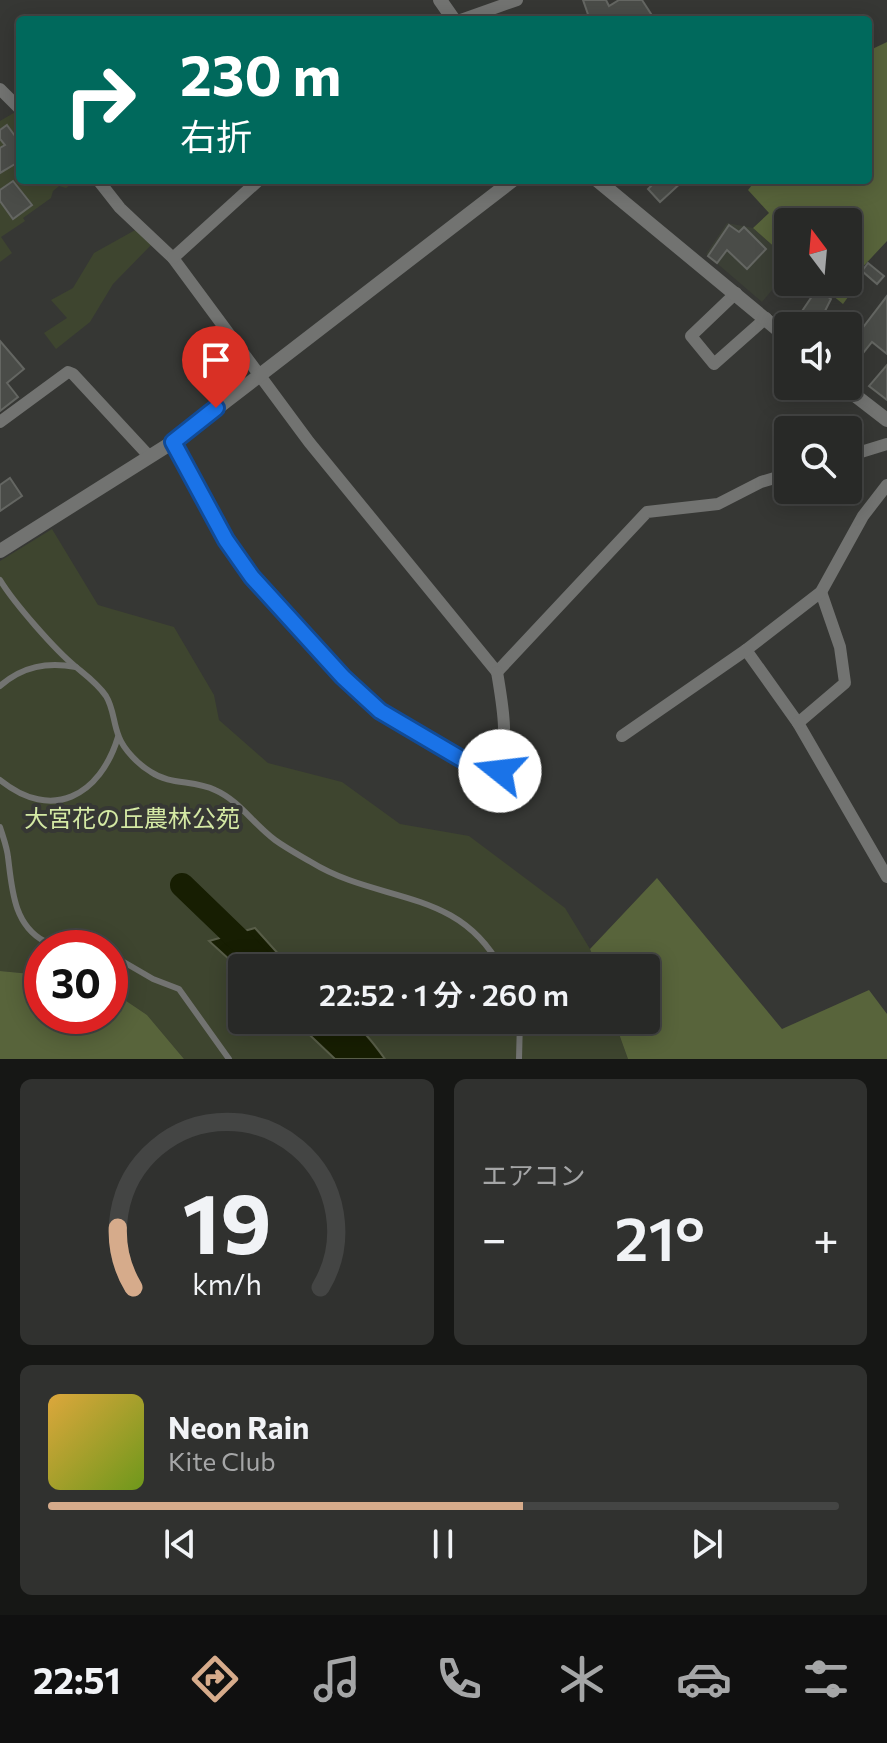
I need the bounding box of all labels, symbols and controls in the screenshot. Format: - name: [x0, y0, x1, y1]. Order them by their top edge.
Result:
- text: 230 m: [180, 39, 341, 108]
- icon: right: [48, 48, 152, 152]
- text: 右折: [180, 113, 252, 157]
- north arrow: [774, 208, 862, 296]
- map controls: [774, 208, 862, 504]
- button: sound: [774, 312, 862, 400]
- pin: [182, 326, 250, 408]
- icon: arrive: [194, 338, 238, 382]
- button: search: [774, 416, 862, 504]
- position arrow: [458, 729, 542, 813]
- park label: 大宮花の丘農林公苑: [24, 803, 240, 832]
- speed limit sign: 30: [24, 930, 128, 1034]
- text: 22:52 · 1 分 · 260 m: [319, 975, 569, 1012]
- text: エアコン: [482, 1159, 586, 1190]
- text: 19: [182, 1169, 271, 1271]
- text: 21°: [615, 1200, 705, 1273]
- text: −: [482, 1210, 507, 1264]
- text: +: [813, 1210, 839, 1264]
- text: km/h: [192, 1266, 262, 1301]
- text: Neon Rain: [168, 1408, 309, 1445]
- text: Kite Club: [168, 1445, 276, 1476]
- icon: previous: [158, 1522, 202, 1566]
- icon: pause: [421, 1522, 465, 1566]
- icon: next: [685, 1522, 729, 1566]
- icon: directions: [187, 1651, 243, 1707]
- icon: music: [309, 1651, 365, 1707]
- icon: phone: [431, 1651, 487, 1707]
- icon: climate: [554, 1651, 610, 1707]
- icon: car: [676, 1651, 732, 1707]
- icon: filters: [798, 1651, 854, 1707]
- text: 22:51: [33, 1657, 121, 1701]

